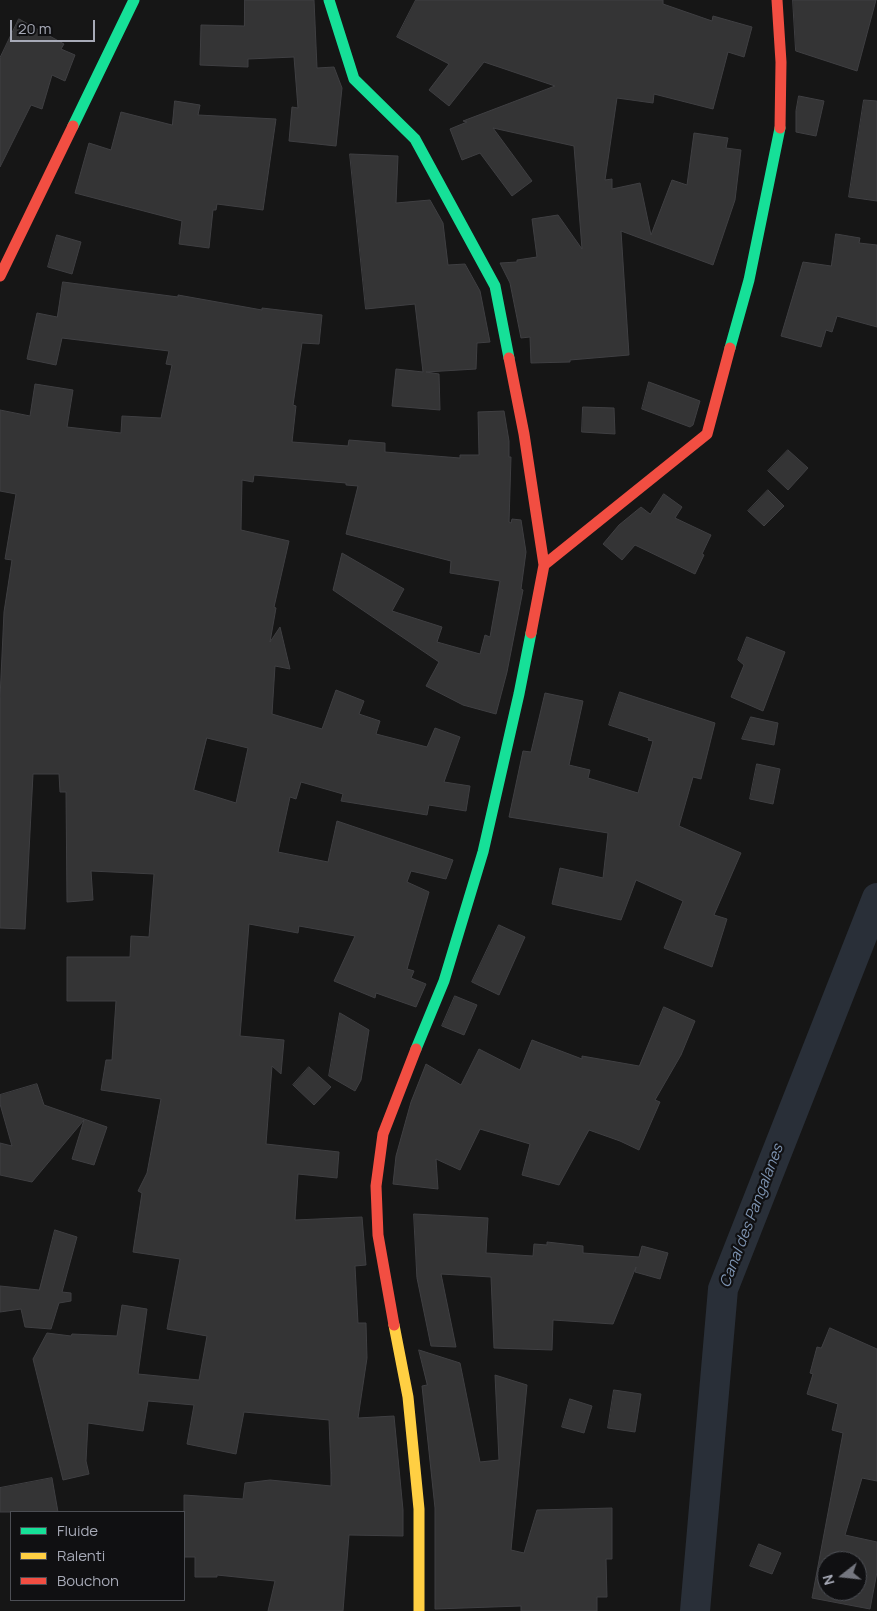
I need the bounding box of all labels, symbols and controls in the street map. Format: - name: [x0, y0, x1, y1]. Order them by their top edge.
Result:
- scale bar: [12, 10, 98, 42]
- text: 20 m: [18, 18, 51, 39]
- water label: Canal des Pangalanes: [716, 1142, 788, 1290]
- legend: [10, 1511, 185, 1601]
- text: Fluide: [57, 1520, 98, 1541]
- text: Ralenti: [57, 1545, 105, 1566]
- north arrow: [817, 1551, 867, 1601]
- text: Bouchon: [57, 1570, 119, 1591]
- text: N: [818, 1573, 839, 1587]

